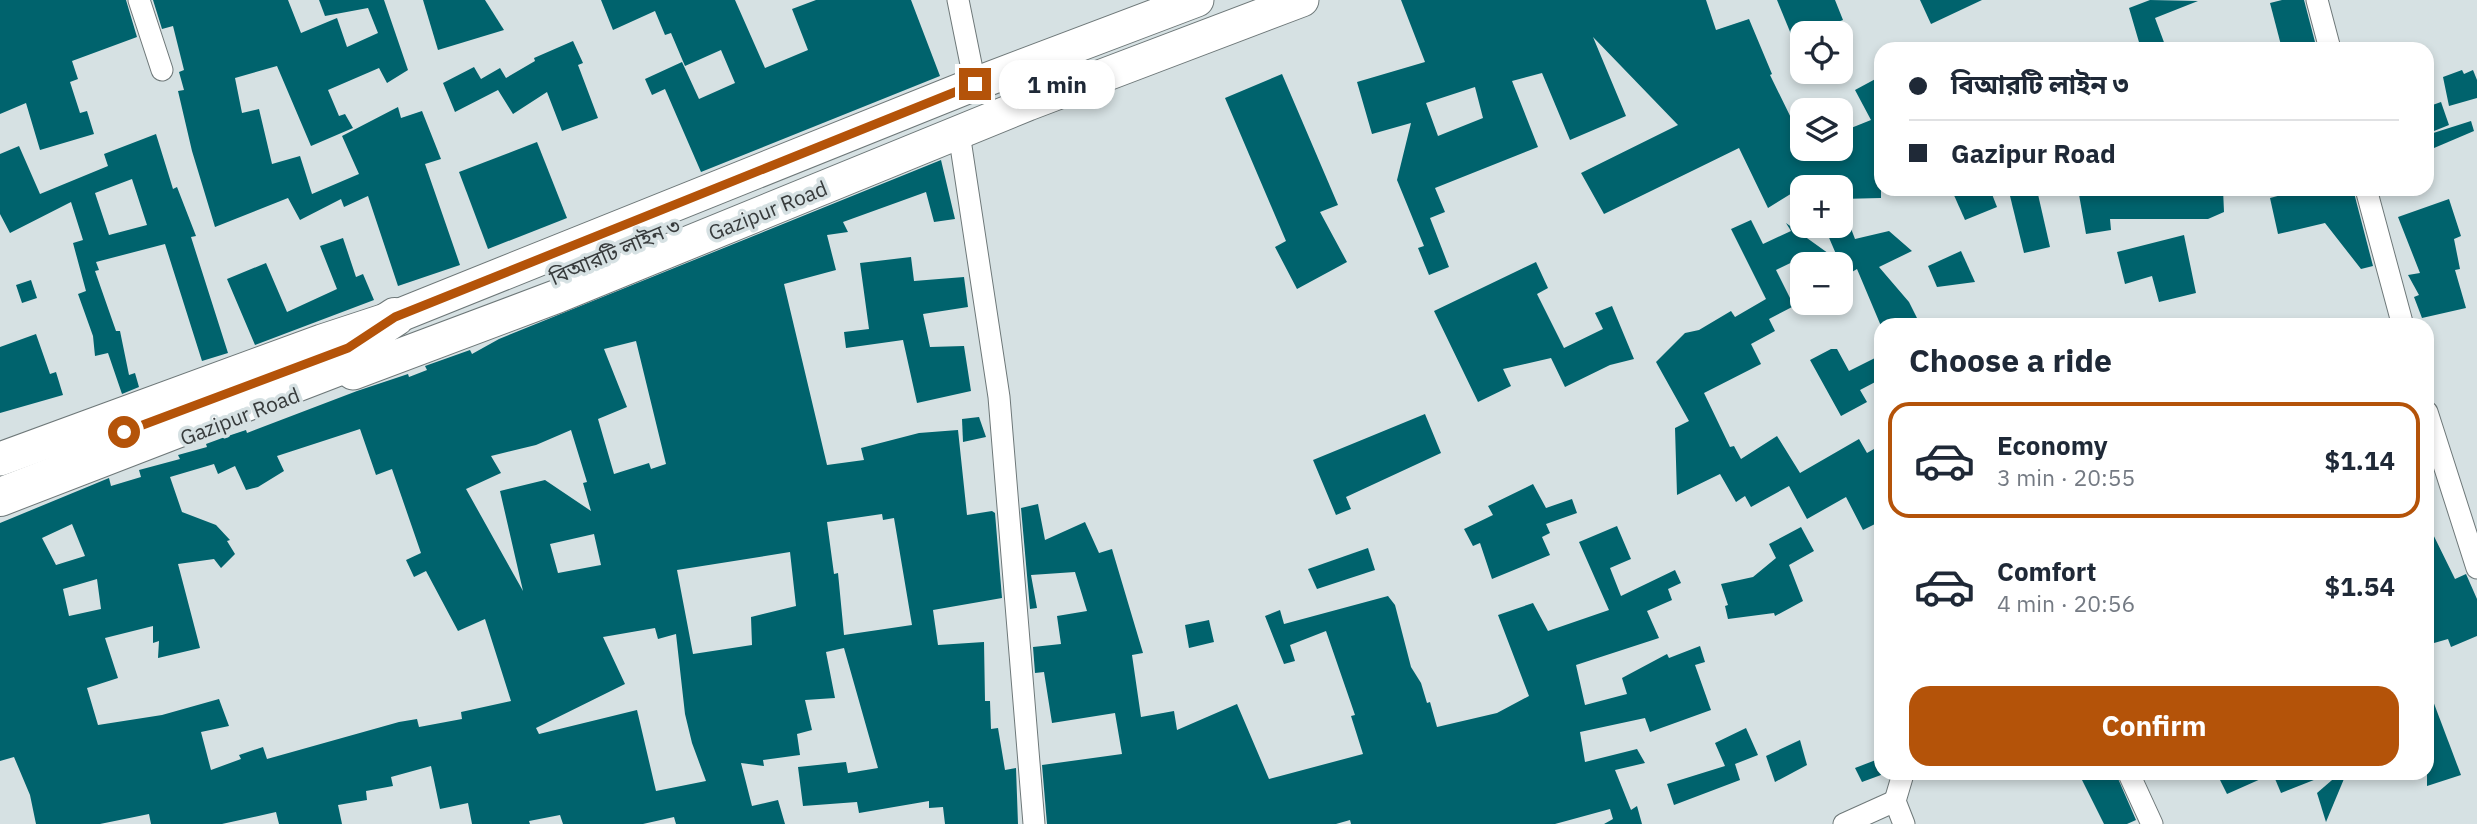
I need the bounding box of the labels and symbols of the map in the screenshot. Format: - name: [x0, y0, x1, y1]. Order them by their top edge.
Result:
- callout: 1 min: [1000, 60, 1115, 108]
- route end: [959, 68, 991, 100]
- street label: Gazipur Road: [704, 174, 831, 247]
- street label: বিআরটি লাইন ৩: [544, 211, 684, 292]
- street label: Gazipur Road: [176, 380, 303, 452]
- route start: [108, 416, 140, 448]

